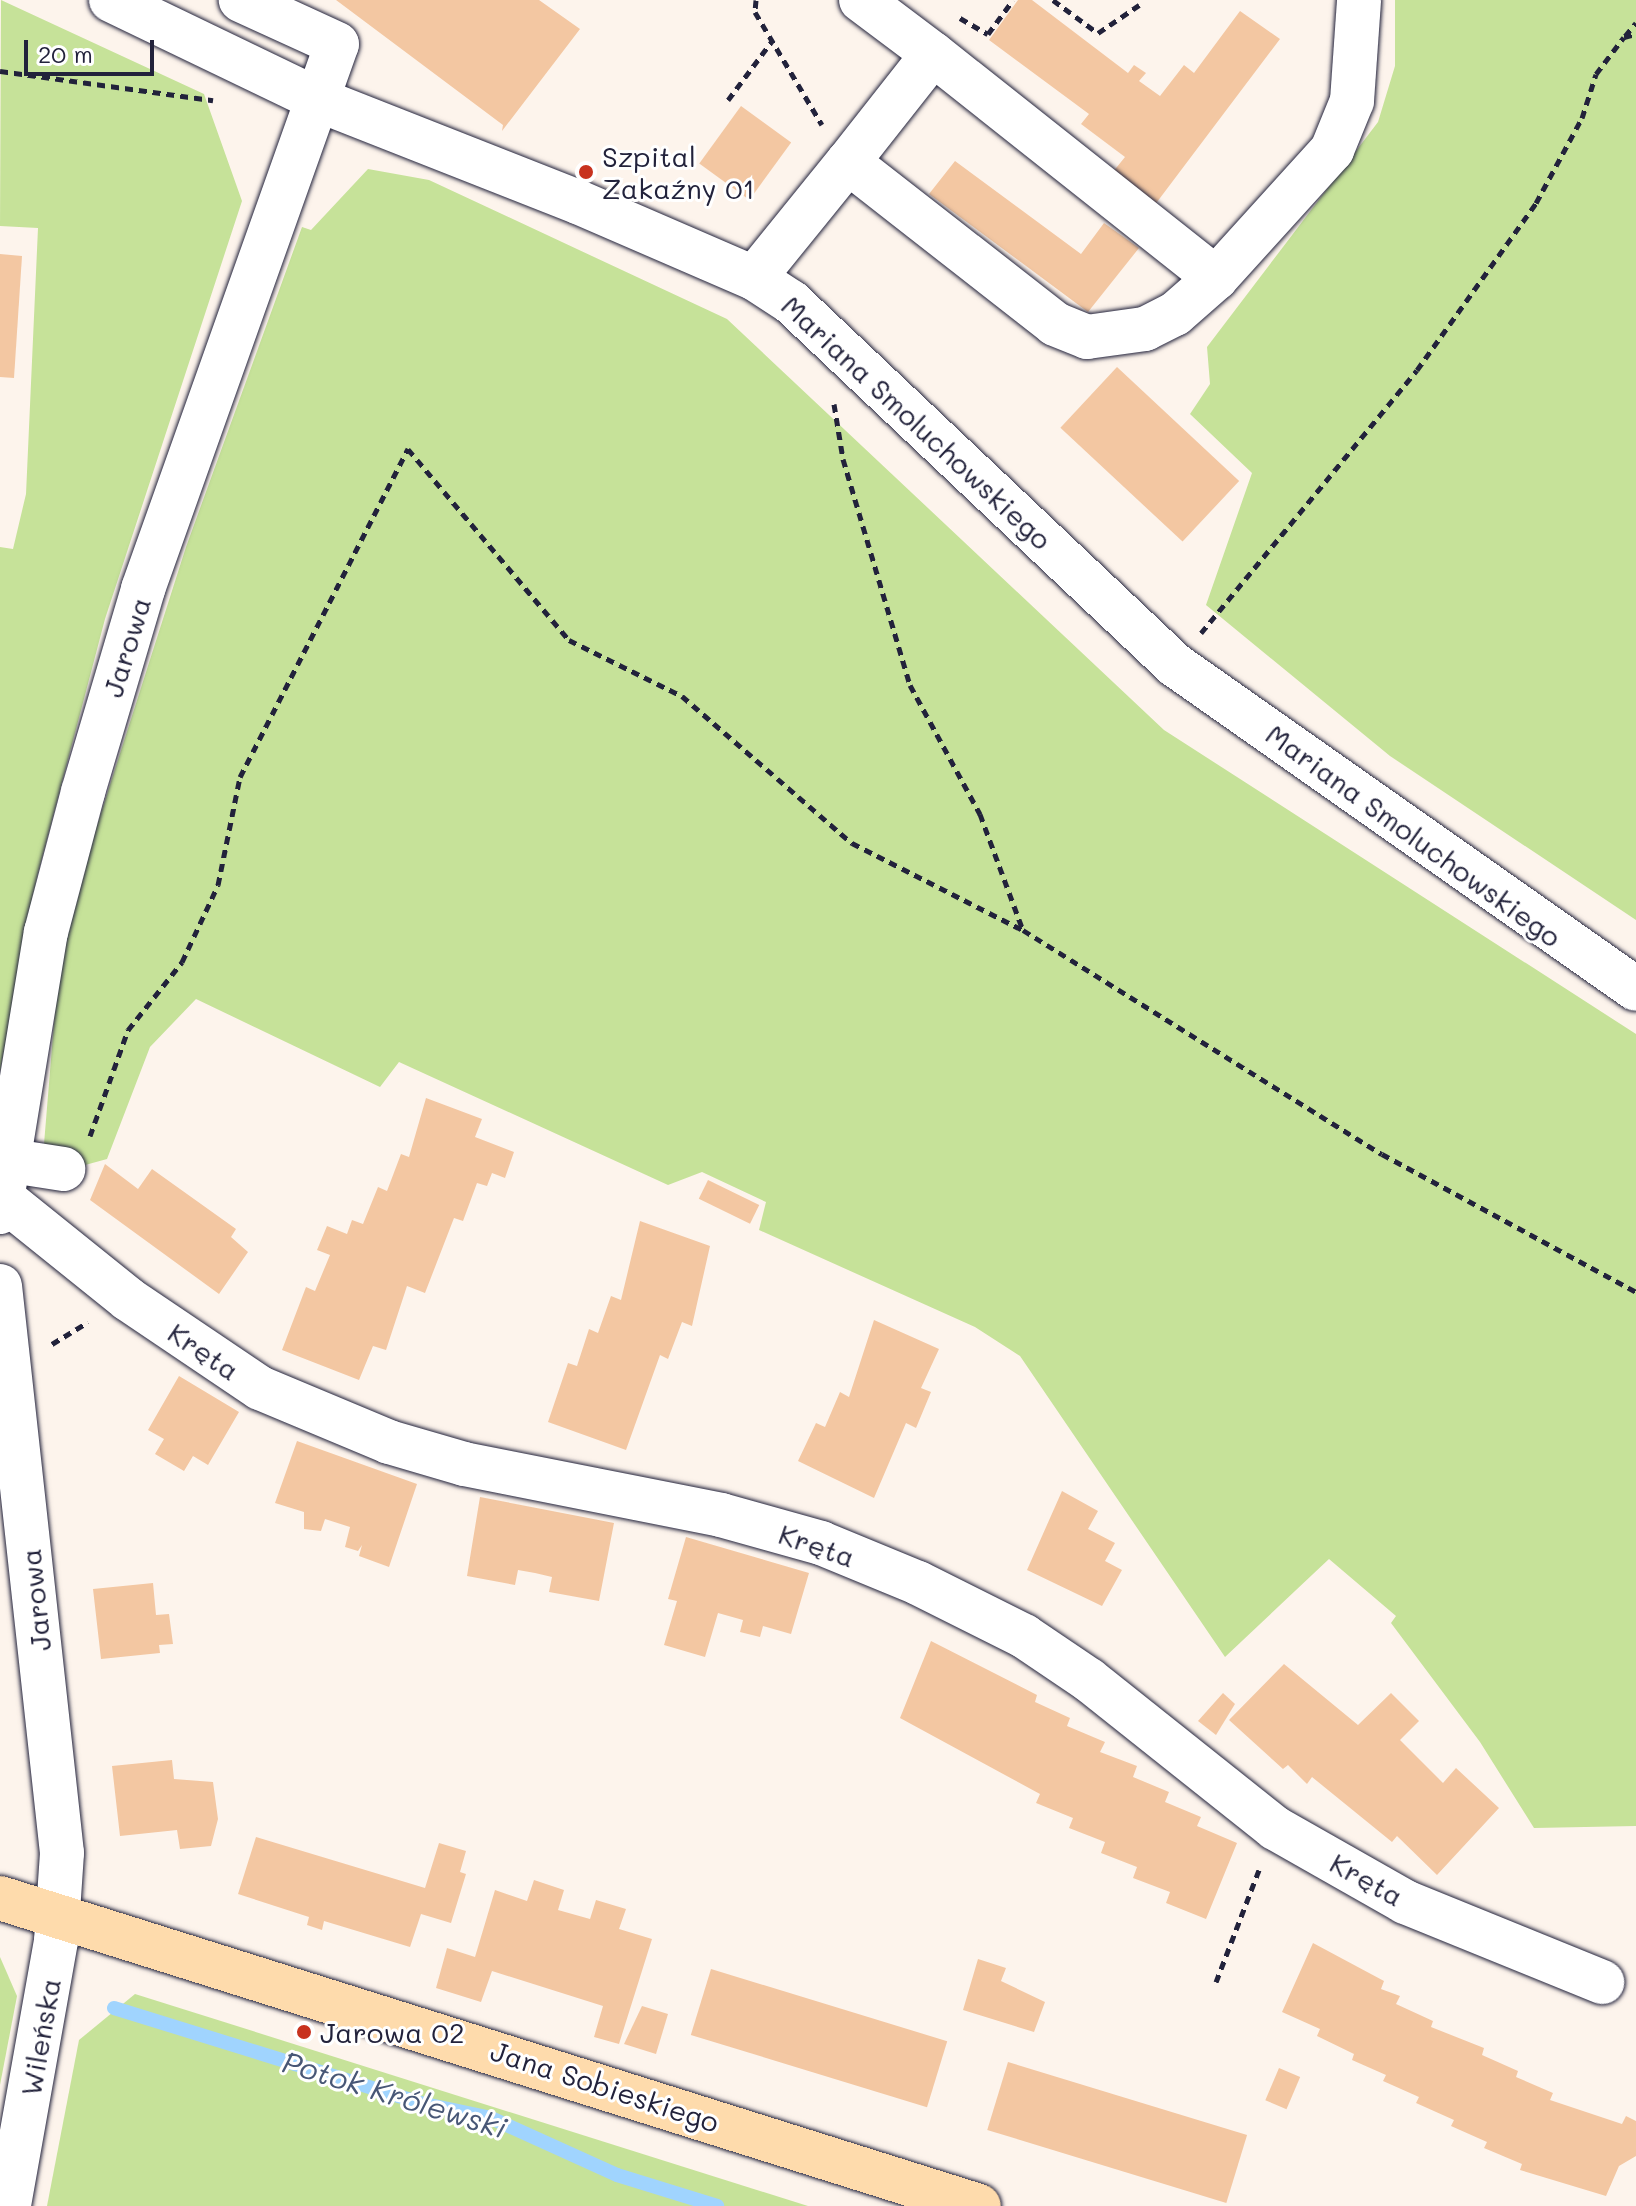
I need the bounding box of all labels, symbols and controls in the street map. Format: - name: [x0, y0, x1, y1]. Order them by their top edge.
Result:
- scale bar: [28, 24, 158, 74]
- text: 20 m: [38, 38, 93, 69]
- place label: Szpital Zakaźny 01: [602, 139, 755, 205]
- marker: Szpital Zakaźny 01: [577, 163, 595, 181]
- street label: Mariana Smoluchowskiego: [775, 288, 1059, 556]
- street label: Jarowa: [95, 593, 157, 701]
- street label: Mariana Smoluchowskiego: [1260, 717, 1568, 953]
- street label: Kręta: [162, 1315, 246, 1387]
- street label: Kręta: [775, 1516, 859, 1574]
- street label: Jarowa: [13, 1547, 57, 1653]
- street label: Kręta: [1325, 1845, 1409, 1913]
- street label: Wileńska: [13, 1976, 67, 2098]
- place label: Jarowa 02: [320, 2015, 464, 2049]
- marker: Jarowa 02: [295, 2023, 313, 2041]
- street label: Jana Sobieskiego: [487, 2033, 723, 2139]
- water label: Potok Królewski: [278, 2043, 512, 2145]

